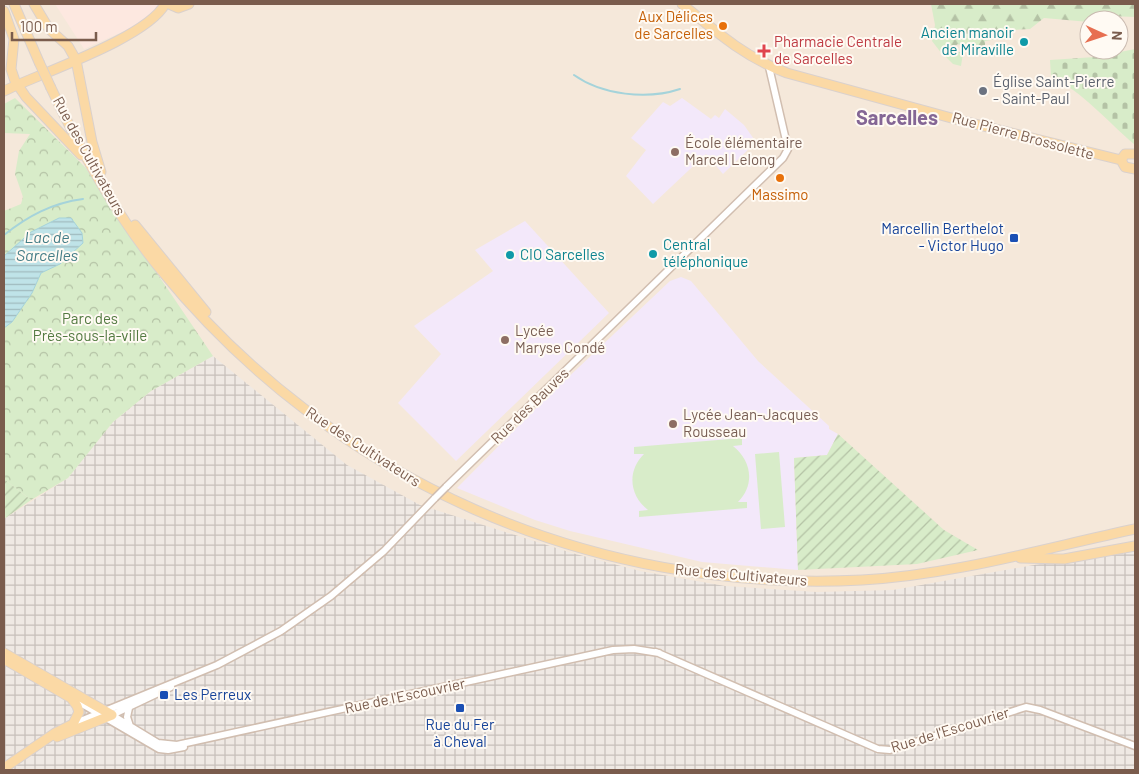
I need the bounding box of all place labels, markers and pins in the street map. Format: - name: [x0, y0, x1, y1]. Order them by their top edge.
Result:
- place label: Aux Délices de Sarcelles: [634, 7, 713, 42]
- marker: Aux Délices de Sarcelles: [717, 20, 729, 32]
- place label: Ancien manoir de Miraville: [921, 23, 1015, 58]
- place label: Pharmacie Centrale de Sarcelles: [774, 32, 902, 67]
- marker: Ancien manoir de Miraville: [1018, 36, 1030, 48]
- marker: Pharmacie Centrale de Sarcelles: [758, 45, 770, 57]
- place label: Église Saint-Pierre - Saint-Paul: [993, 72, 1115, 107]
- marker: Église Saint-Pierre - Saint-Paul: [977, 85, 989, 97]
- place label: École élémentaire Marcel Lelong: [685, 133, 803, 168]
- marker: École élémentaire Marcel Lelong: [669, 146, 681, 158]
- marker: Massimo: [774, 172, 786, 184]
- place label: Massimo: [752, 185, 808, 203]
- place label: Marcellin Berthelot - Victor Hugo: [881, 219, 1004, 254]
- marker: Marcellin Berthelot - Victor Hugo: [1008, 232, 1020, 244]
- place label: Central téléphonique: [663, 235, 748, 270]
- place label: CIO Sarcelles: [520, 245, 605, 263]
- marker: Central téléphonique: [647, 248, 659, 260]
- marker: CIO Sarcelles: [504, 249, 516, 261]
- place label: Lycée Maryse Condé: [515, 321, 605, 356]
- marker: Lycée Maryse Condé: [499, 334, 511, 346]
- place label: Lycée Jean-Jacques Rousseau: [683, 405, 818, 440]
- marker: Lycée Jean-Jacques Rousseau: [667, 418, 679, 430]
- place label: Les Perreux: [174, 685, 251, 703]
- marker: Les Perreux: [158, 689, 170, 701]
- marker: Rue du Fer à Cheval: [454, 702, 466, 714]
- place label: Rue du Fer à Cheval: [426, 715, 495, 750]

